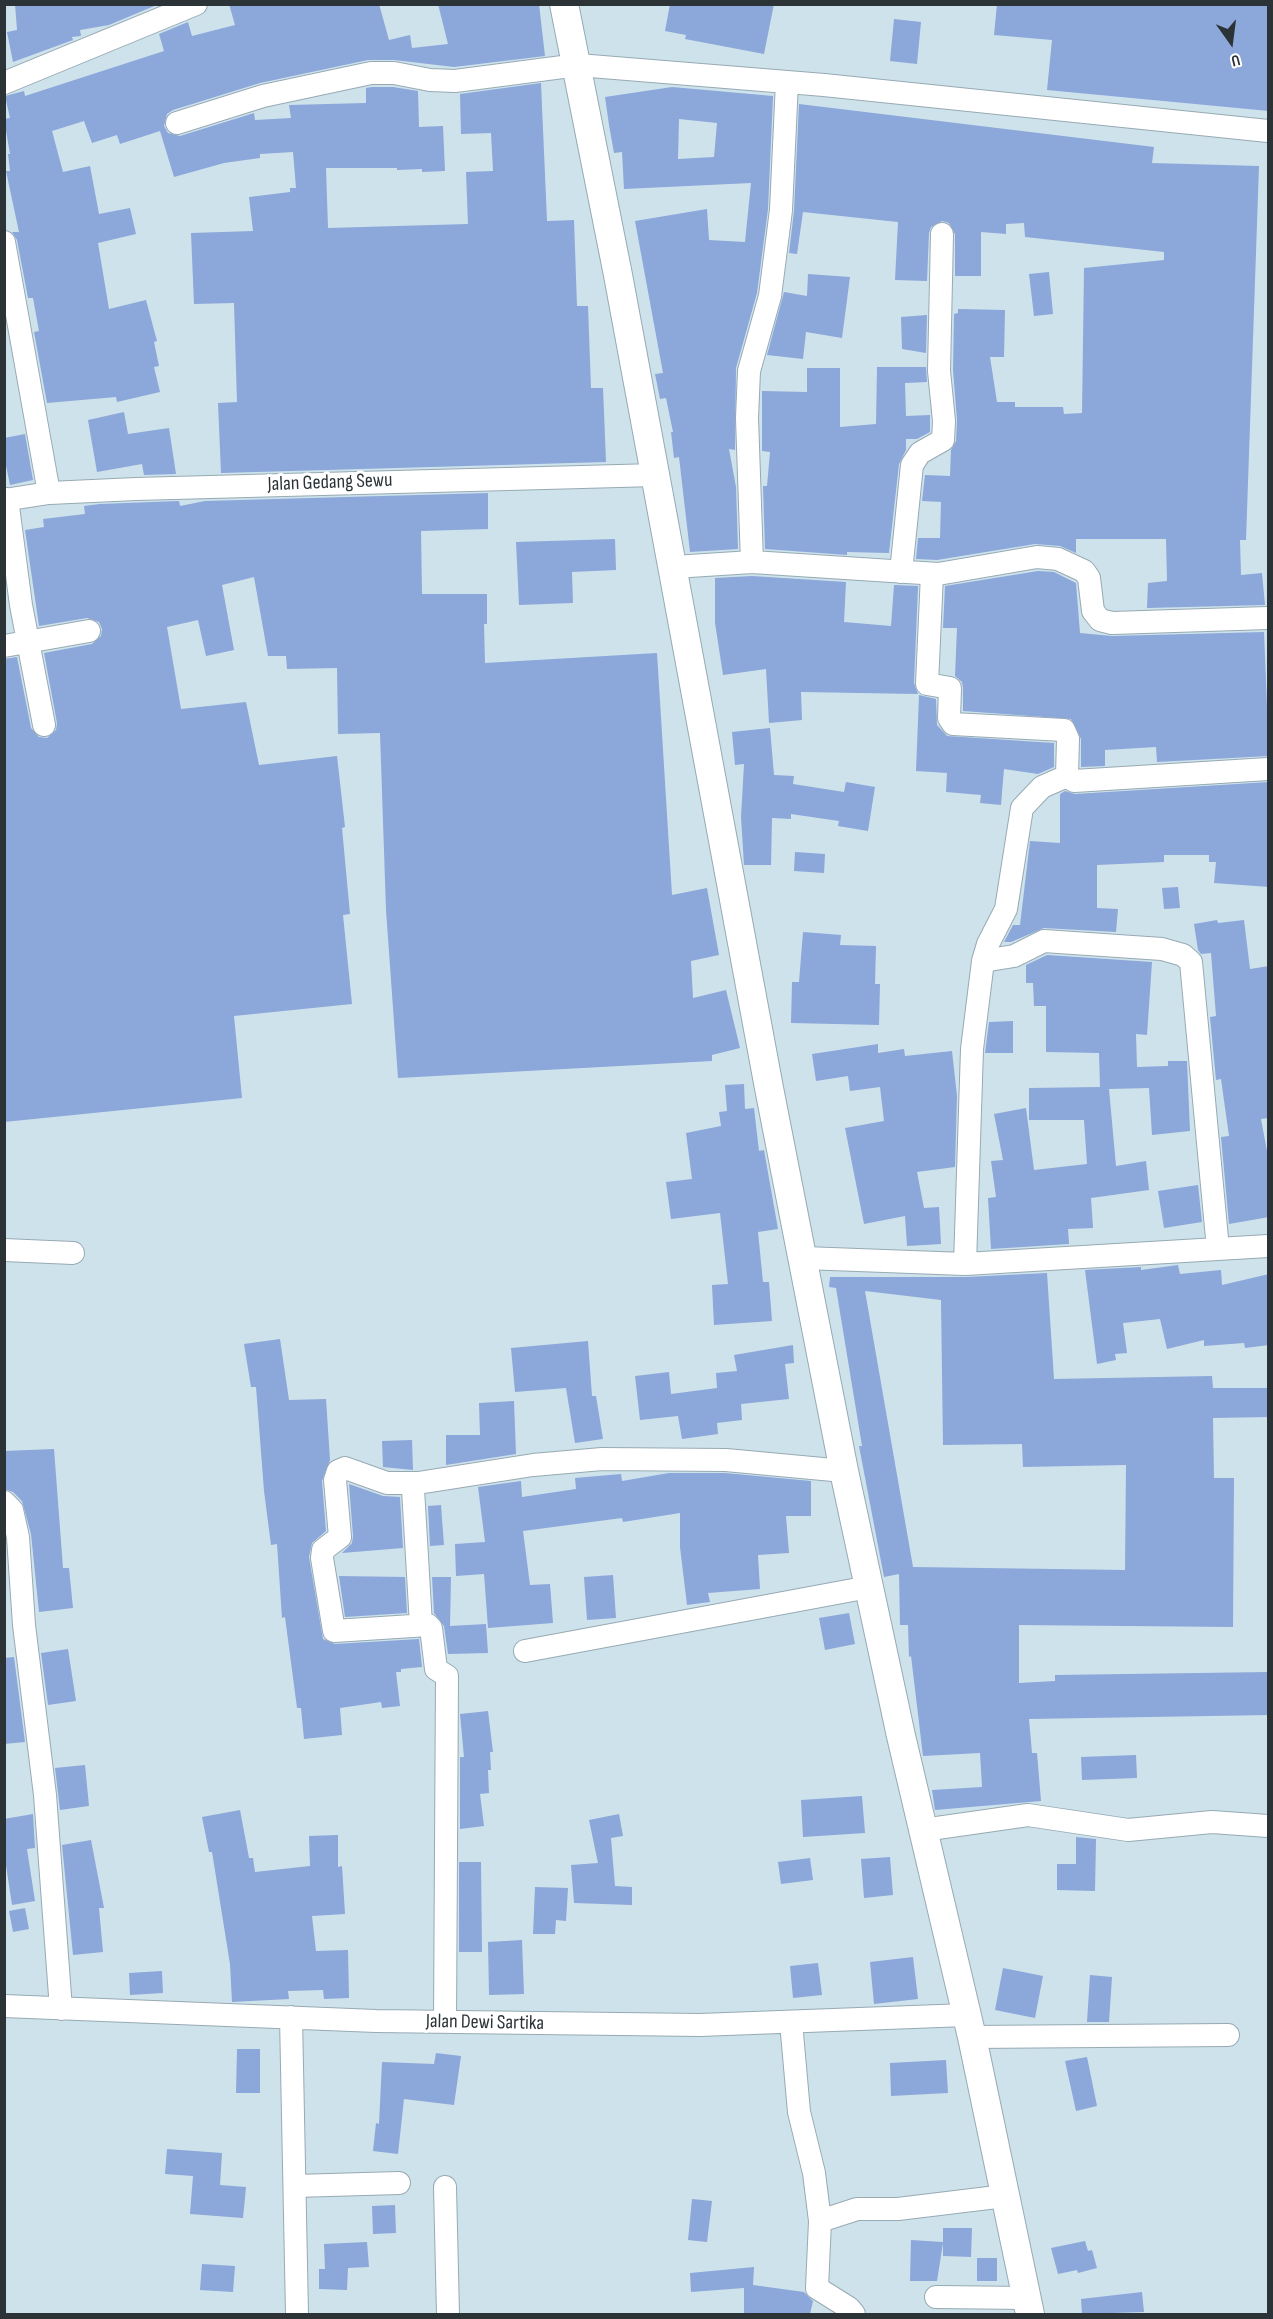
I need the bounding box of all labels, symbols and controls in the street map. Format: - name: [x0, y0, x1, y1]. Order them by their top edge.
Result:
- north arrow: [1201, 12, 1261, 72]
- text: U: [1229, 50, 1242, 70]
- street label: Jalan Gedang Sewu: [267, 469, 393, 497]
- street label: Jalan Dewi Sartika: [426, 2010, 544, 2036]

